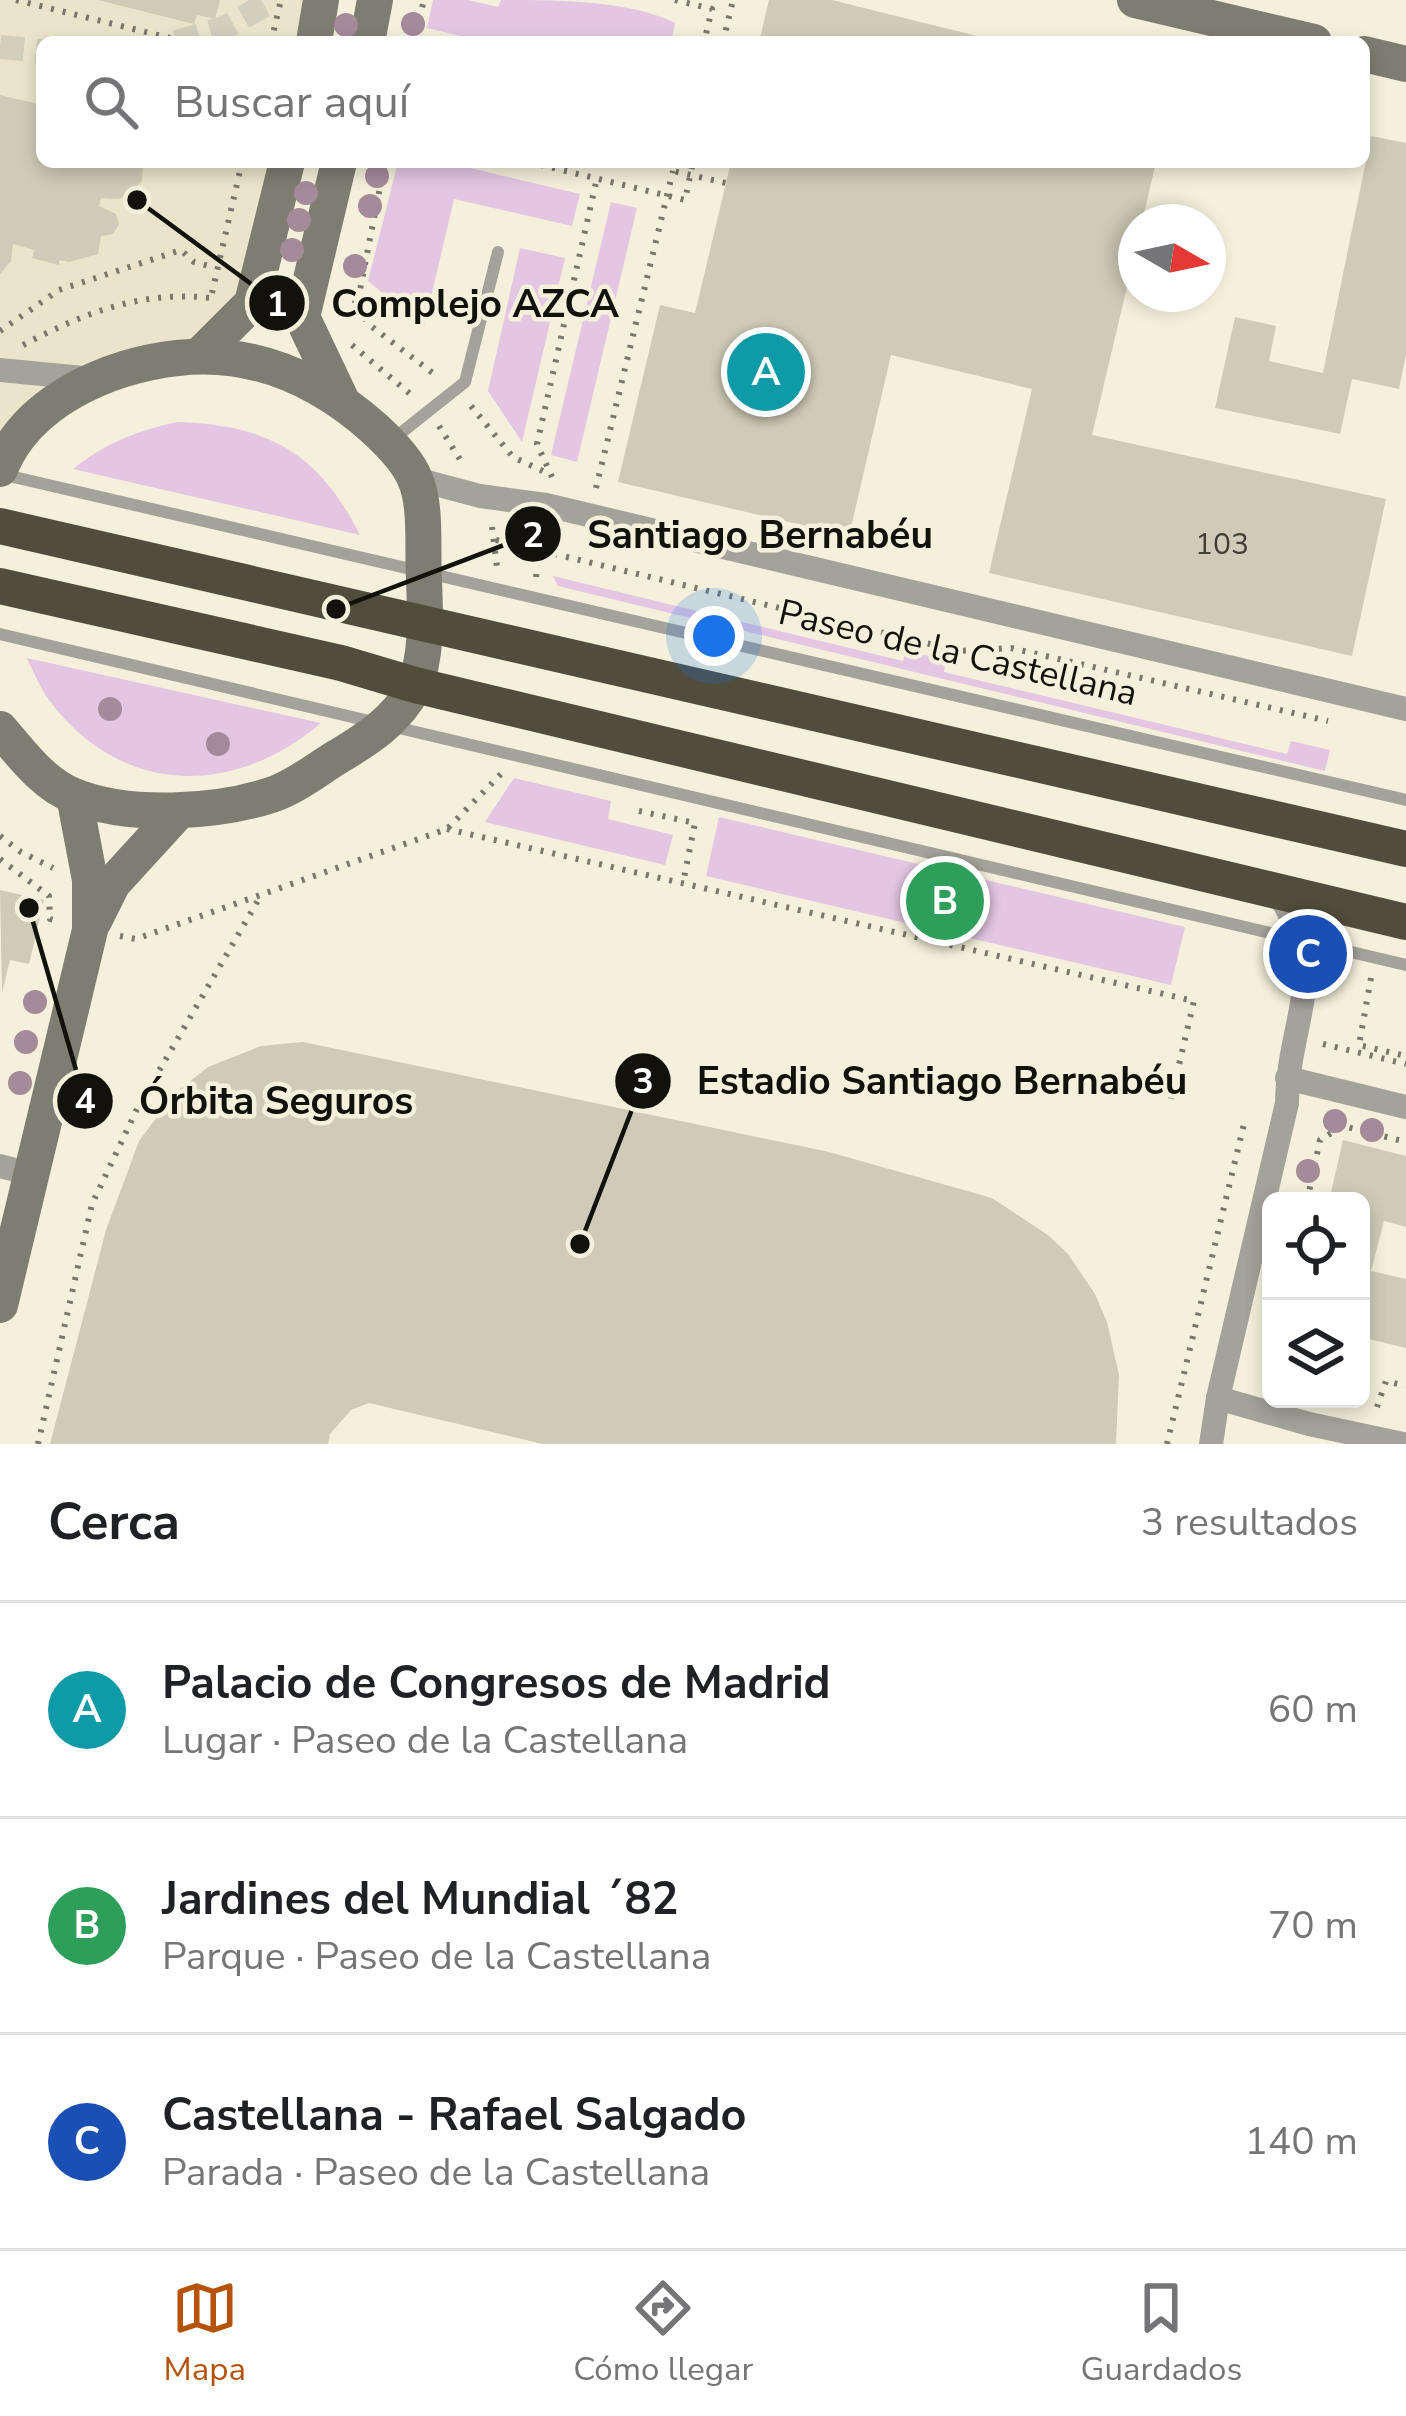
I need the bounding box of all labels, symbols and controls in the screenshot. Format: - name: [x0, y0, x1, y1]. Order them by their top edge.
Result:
- search box: [36, 36, 1370, 168]
- icon: search: [78, 69, 144, 135]
- text: Buscar aquí: [174, 72, 409, 133]
- north arrow: [1118, 204, 1226, 312]
- callout: Complejo AZCA: [247, 266, 643, 341]
- text: Complejo AZCA: [331, 278, 620, 331]
- text: 1: [266, 280, 288, 329]
- pin: A: [727, 327, 805, 417]
- callout: Santiago Bernabéu: [503, 497, 958, 572]
- text: Santiago Bernabéu: [587, 509, 933, 562]
- text: 2: [522, 511, 544, 560]
- house number: 103: [1195, 524, 1249, 565]
- street label: Paseo de la Castellana: [774, 588, 1142, 718]
- your location: [684, 606, 744, 666]
- pin: B: [906, 856, 984, 946]
- pin: C: [1269, 909, 1347, 999]
- callout: Estadio Santiago Bernabéu: [613, 1043, 1211, 1118]
- text: Estadio Santiago Bernabéu: [697, 1055, 1187, 1108]
- text: 3: [632, 1057, 654, 1106]
- callout: Órbita Seguros: [55, 1063, 437, 1138]
- text: Órbita Seguros: [139, 1075, 413, 1128]
- text: 4: [74, 1077, 96, 1126]
- map controls: [1262, 1192, 1370, 1408]
- button: locate: [1262, 1192, 1370, 1300]
- button: layers: [1262, 1300, 1370, 1408]
- text: Cerca: [48, 1487, 180, 1557]
- text: 3 resultados: [1141, 1496, 1358, 1549]
- text: Palacio de Congresos de Madrid: [162, 1653, 831, 1714]
- text: A: [72, 1683, 102, 1736]
- text: 60 m: [1268, 1683, 1358, 1736]
- text: Lugar · Paseo de la Castellana: [162, 1714, 688, 1767]
- text: Jardines del Mundial ´82: [162, 1869, 679, 1930]
- text: B: [74, 1899, 100, 1952]
- text: 70 m: [1268, 1899, 1358, 1952]
- text: Parque · Paseo de la Castellana: [162, 1930, 711, 1983]
- text: Castellana - Rafael Salgado: [162, 2085, 746, 2146]
- text: C: [74, 2115, 100, 2168]
- text: 140 m: [1244, 2115, 1358, 2168]
- text: Parada · Paseo de la Castellana: [162, 2146, 710, 2199]
- tab: Mapa: [164, 2275, 246, 2392]
- tab: Cómo llegar: [573, 2275, 753, 2392]
- tab: Guardados: [1081, 2275, 1242, 2392]

